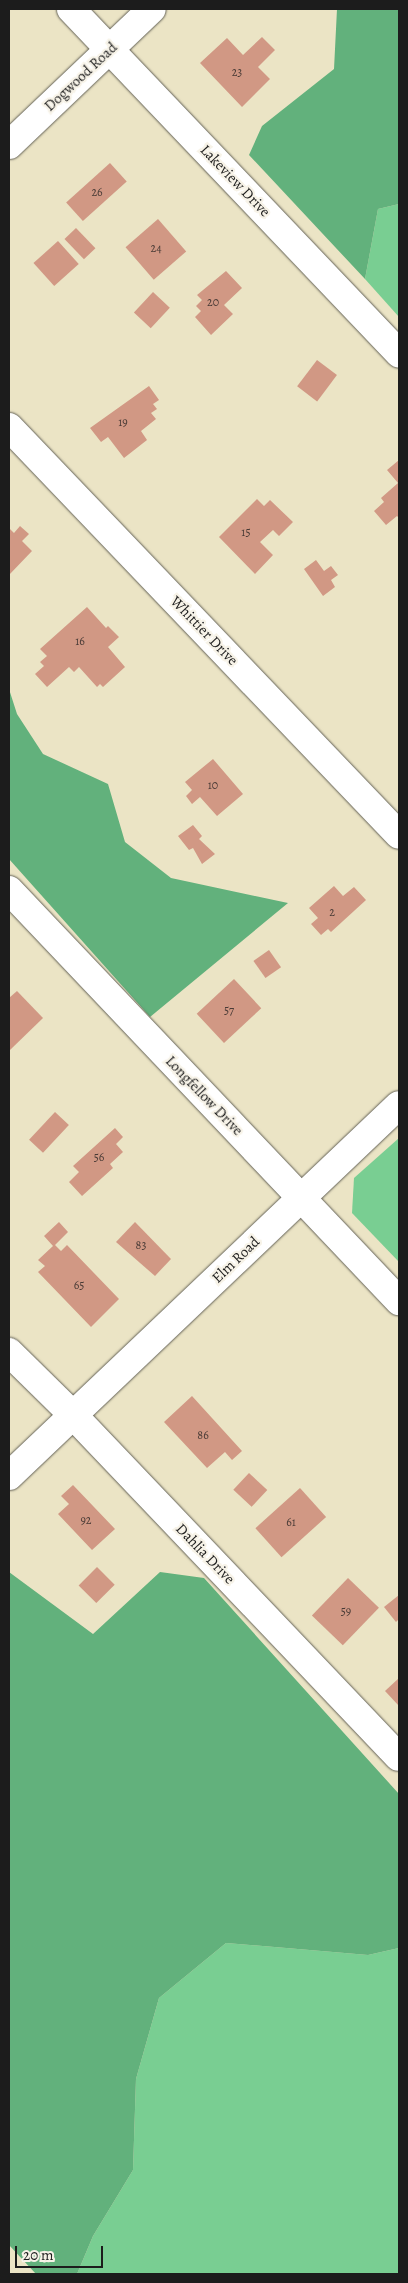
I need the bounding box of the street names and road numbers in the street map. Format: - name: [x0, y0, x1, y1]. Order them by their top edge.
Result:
- street label: Dogwood Road: [41, 39, 121, 115]
- street label: Lakeview Drive: [196, 141, 274, 221]
- street label: Whittier Drive: [167, 593, 241, 669]
- street label: Longfellow Drive: [161, 1052, 247, 1140]
- street label: Elm Road: [208, 1233, 264, 1287]
- street label: Dahlia Drive: [172, 1520, 238, 1588]

